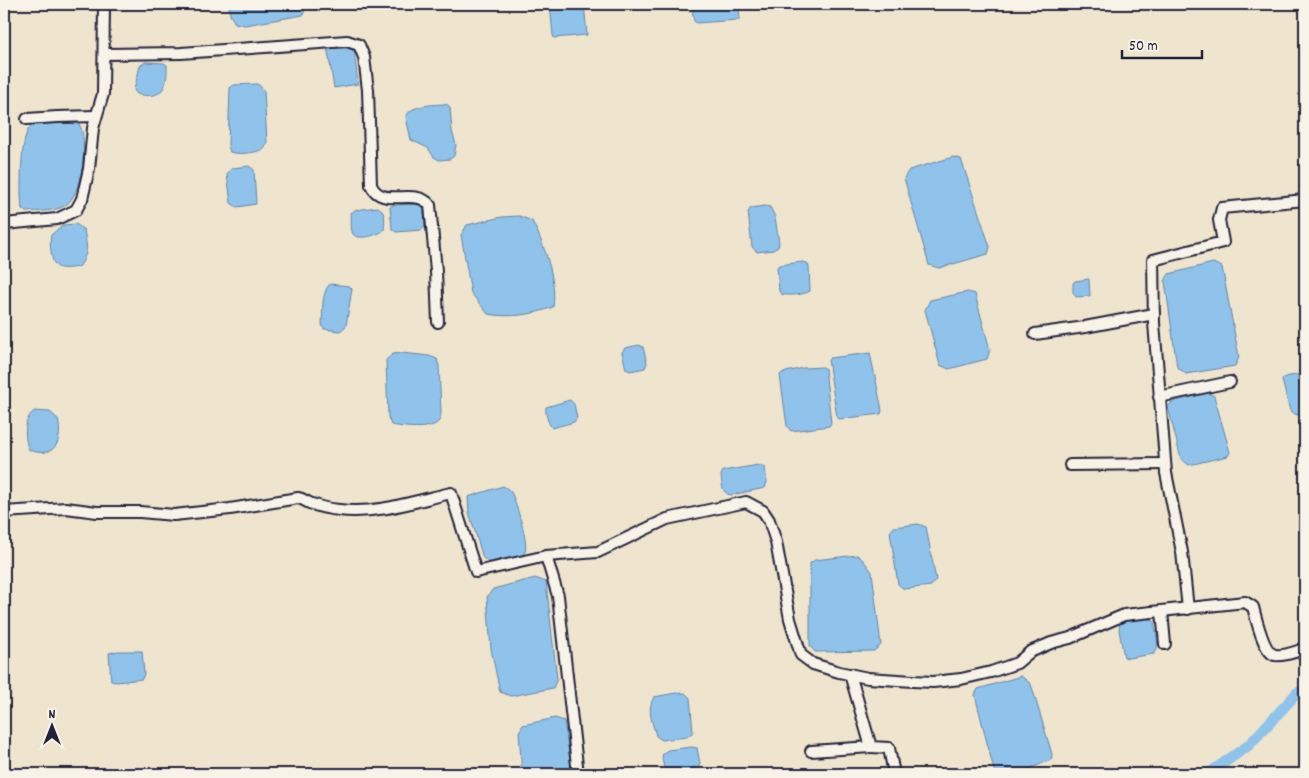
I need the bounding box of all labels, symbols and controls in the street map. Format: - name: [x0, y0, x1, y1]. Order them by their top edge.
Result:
- scale bar: [1122, 28, 1202, 60]
- text: 50 m: [1129, 36, 1158, 58]
- north arrow: [28, 700, 78, 750]
- text: N: [49, 705, 56, 725]

